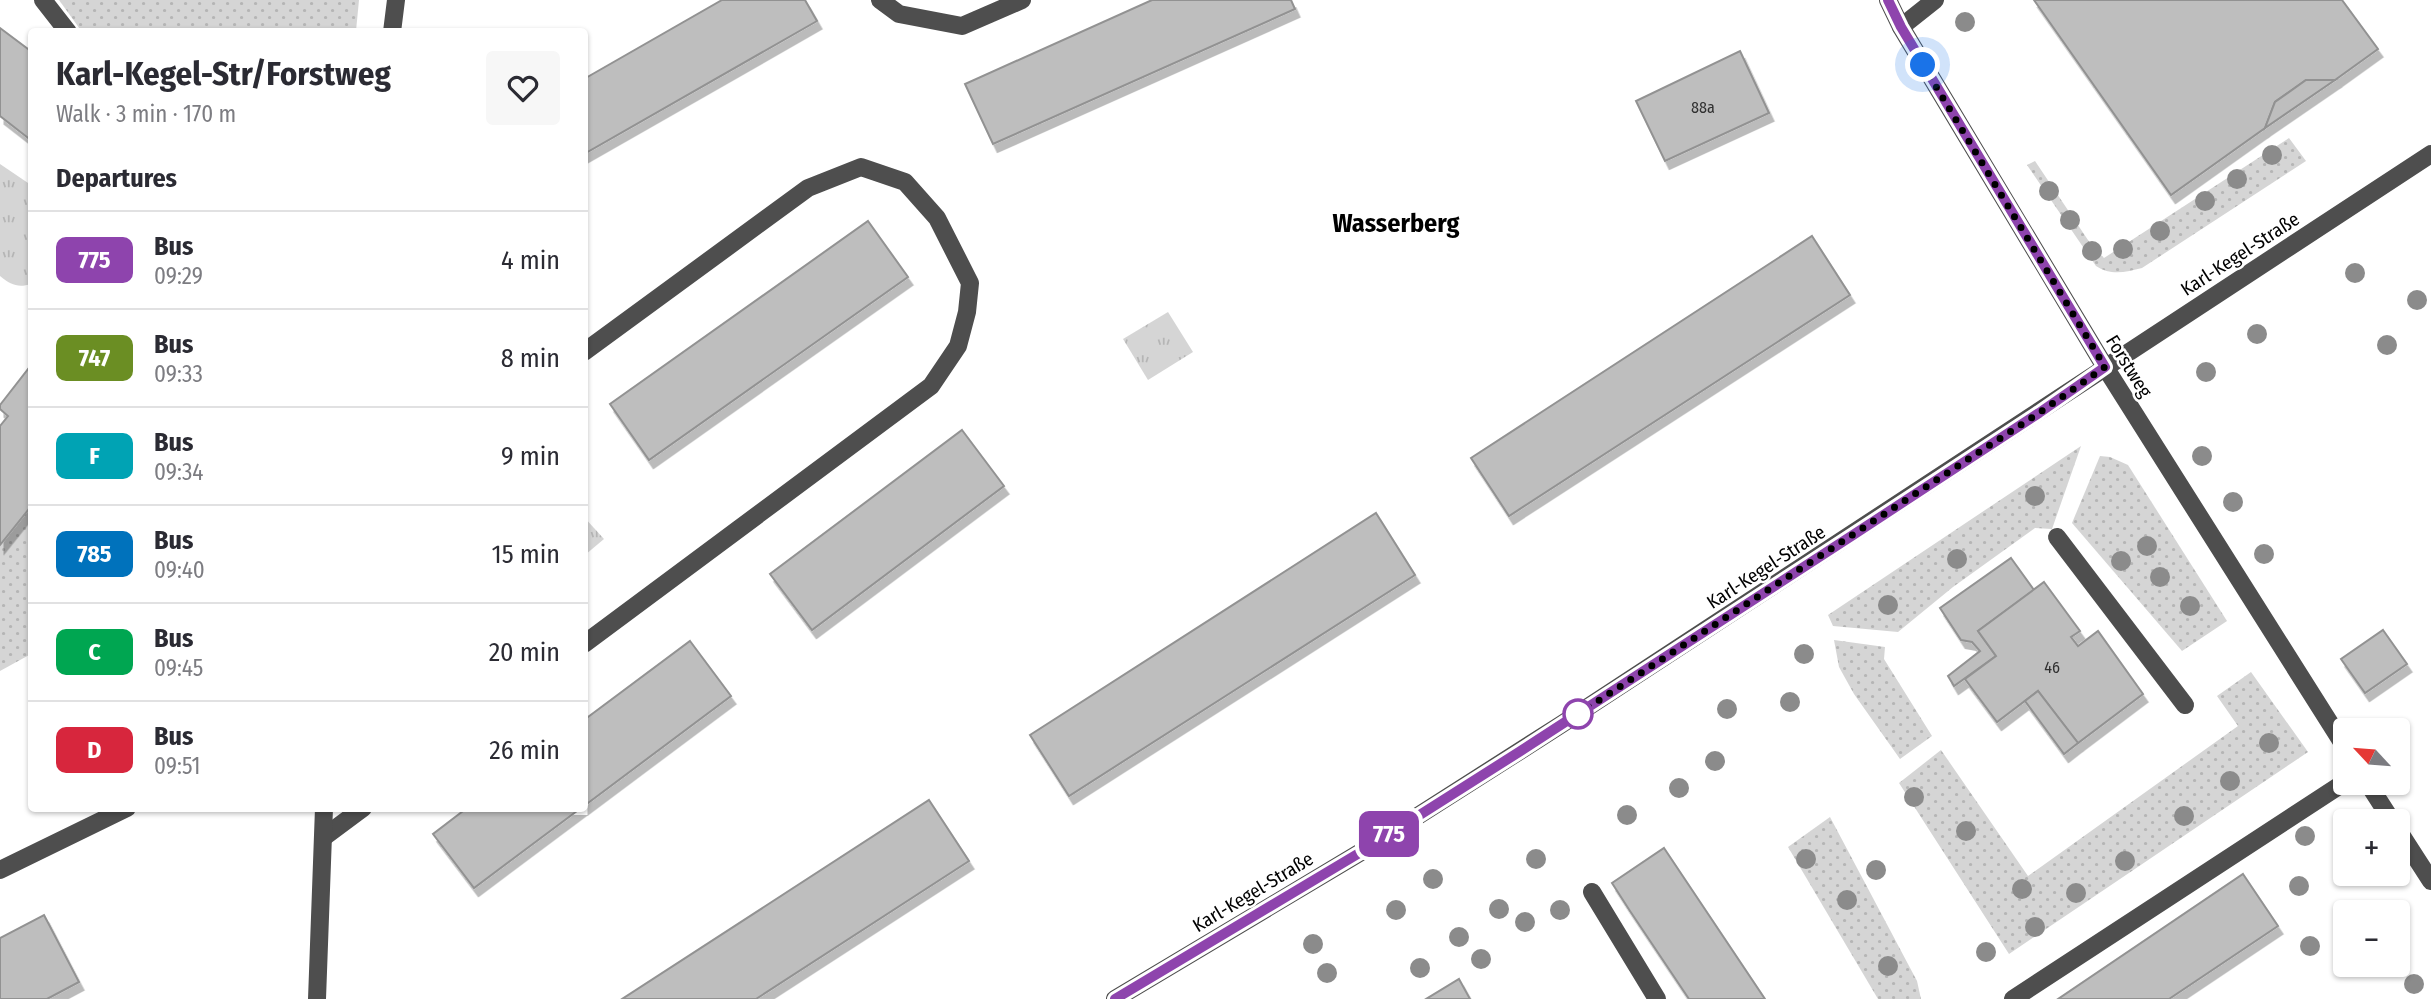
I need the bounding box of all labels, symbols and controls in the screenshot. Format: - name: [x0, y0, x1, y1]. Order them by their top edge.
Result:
- your location: [1905, 47, 1940, 82]
- button: heart: [486, 51, 560, 125]
- text: Karl-Kegel-Str/Forstweg: [56, 54, 391, 94]
- house number: 88a: [1691, 98, 1715, 117]
- text: Walk · 3 min · 170 m: [56, 100, 236, 128]
- text: Departures: [56, 163, 177, 194]
- street label: Karl-Kegel-Straße: [2176, 207, 2304, 301]
- district label: Wasserberg: [1333, 208, 1460, 239]
- text: Bus: [154, 231, 193, 262]
- text: 4 min: [501, 245, 560, 276]
- text: 775: [78, 246, 111, 274]
- text: 09:29: [154, 262, 203, 290]
- text: Bus: [154, 329, 193, 360]
- street label: Forstweg: [2101, 331, 2157, 401]
- text: 8 min: [501, 343, 560, 374]
- text: 747: [79, 344, 110, 372]
- text: 09:33: [154, 360, 203, 388]
- text: Bus: [154, 427, 193, 458]
- text: 9 min: [501, 441, 560, 472]
- text: F: [89, 442, 100, 470]
- text: 09:34: [154, 458, 203, 486]
- street label: Karl-Kegel-Straße: [1702, 520, 1830, 614]
- text: Bus: [154, 525, 193, 556]
- text: 15 min: [492, 539, 560, 570]
- text: 785: [77, 540, 112, 568]
- text: 09:40: [154, 556, 205, 584]
- text: Bus: [154, 623, 193, 654]
- text: 20 min: [489, 637, 560, 668]
- text: C: [88, 638, 101, 666]
- text: 09:45: [154, 654, 203, 682]
- house number: 46: [2044, 658, 2060, 677]
- unlabelled marker: [1563, 699, 1593, 729]
- north arrow: [2333, 718, 2410, 794]
- map controls: [2333, 718, 2410, 977]
- text: Bus: [154, 721, 193, 752]
- text: 26 min: [489, 735, 560, 766]
- text: D: [87, 736, 102, 764]
- text: 09:51: [154, 752, 200, 780]
- button: +: [2333, 809, 2410, 886]
- line badge: 775: [1349, 811, 1429, 857]
- text: 775: [1373, 820, 1405, 848]
- street label: Karl-Kegel-Straße: [1189, 847, 1317, 937]
- button: −: [2333, 900, 2410, 977]

